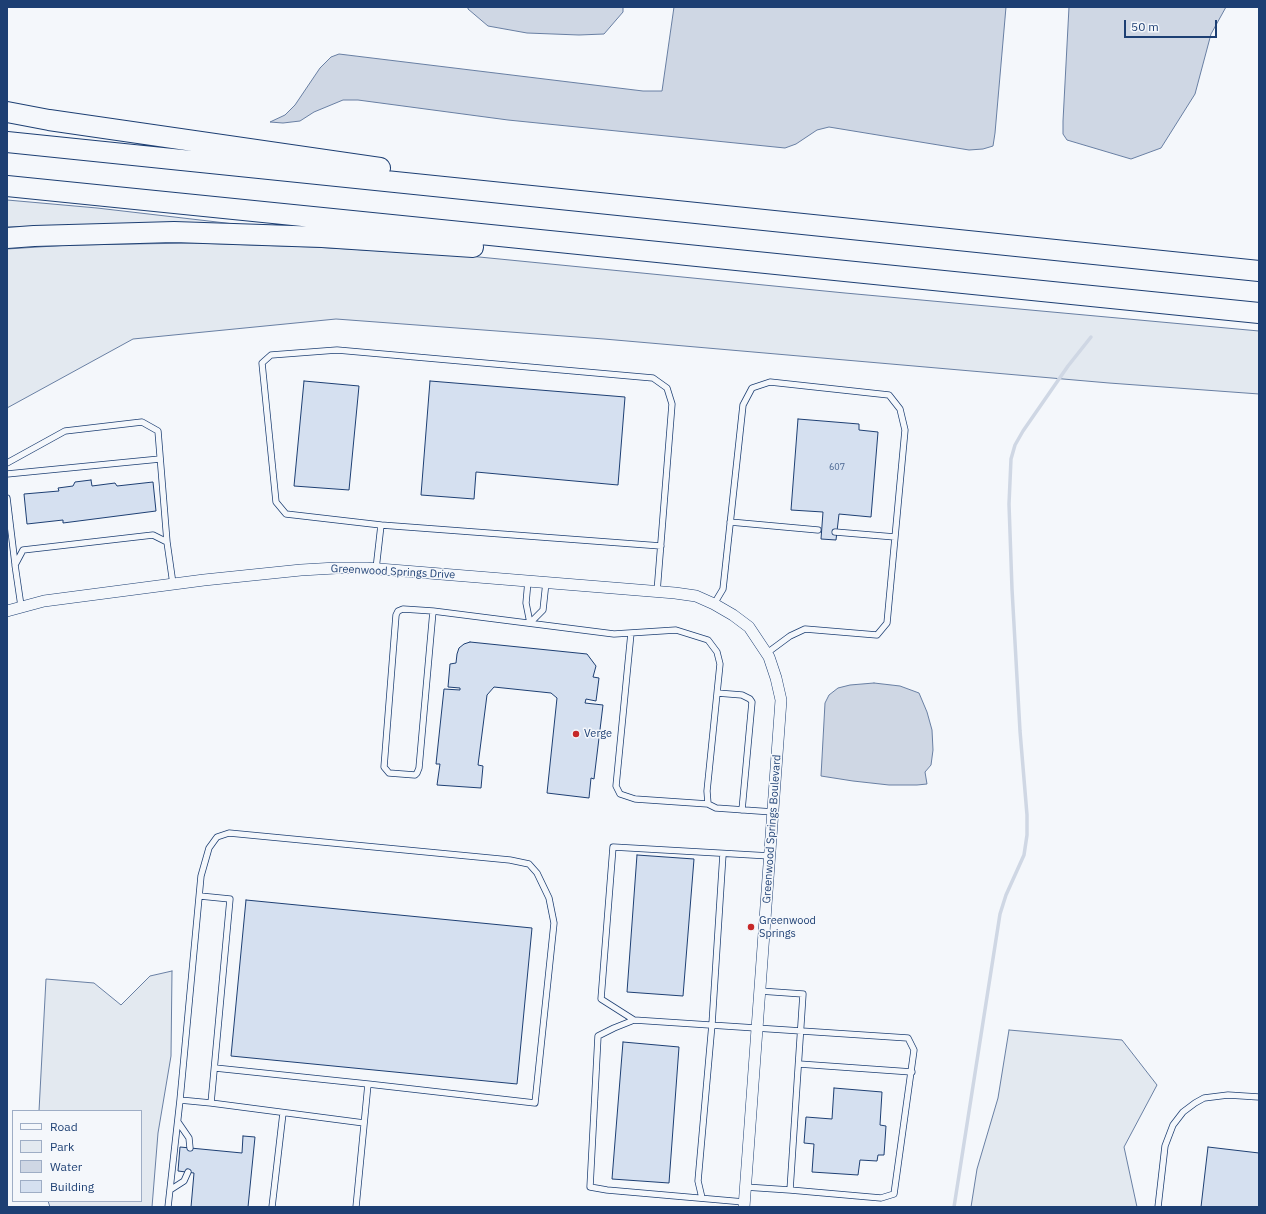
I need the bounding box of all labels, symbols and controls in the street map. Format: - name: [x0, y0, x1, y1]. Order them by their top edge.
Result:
- scale bar: [1126, 12, 1219, 38]
- text: 50 m: [1131, 19, 1159, 34]
- house number: 607: [829, 462, 845, 472]
- street label: Greenwood Springs Drive: [330, 562, 456, 582]
- place label: Verge: [584, 727, 612, 741]
- marker: Verge: [571, 729, 581, 739]
- street label: Greenwood Springs Boulevard: [760, 754, 784, 904]
- place label: Greenwood Springs: [759, 914, 816, 940]
- marker: Greenwood Springs: [746, 922, 756, 932]
- legend: [12, 1110, 142, 1202]
- text: Road: [50, 1119, 78, 1134]
- text: Park: [50, 1139, 74, 1154]
- text: Water: [50, 1159, 82, 1174]
- text: Building: [50, 1179, 94, 1194]

